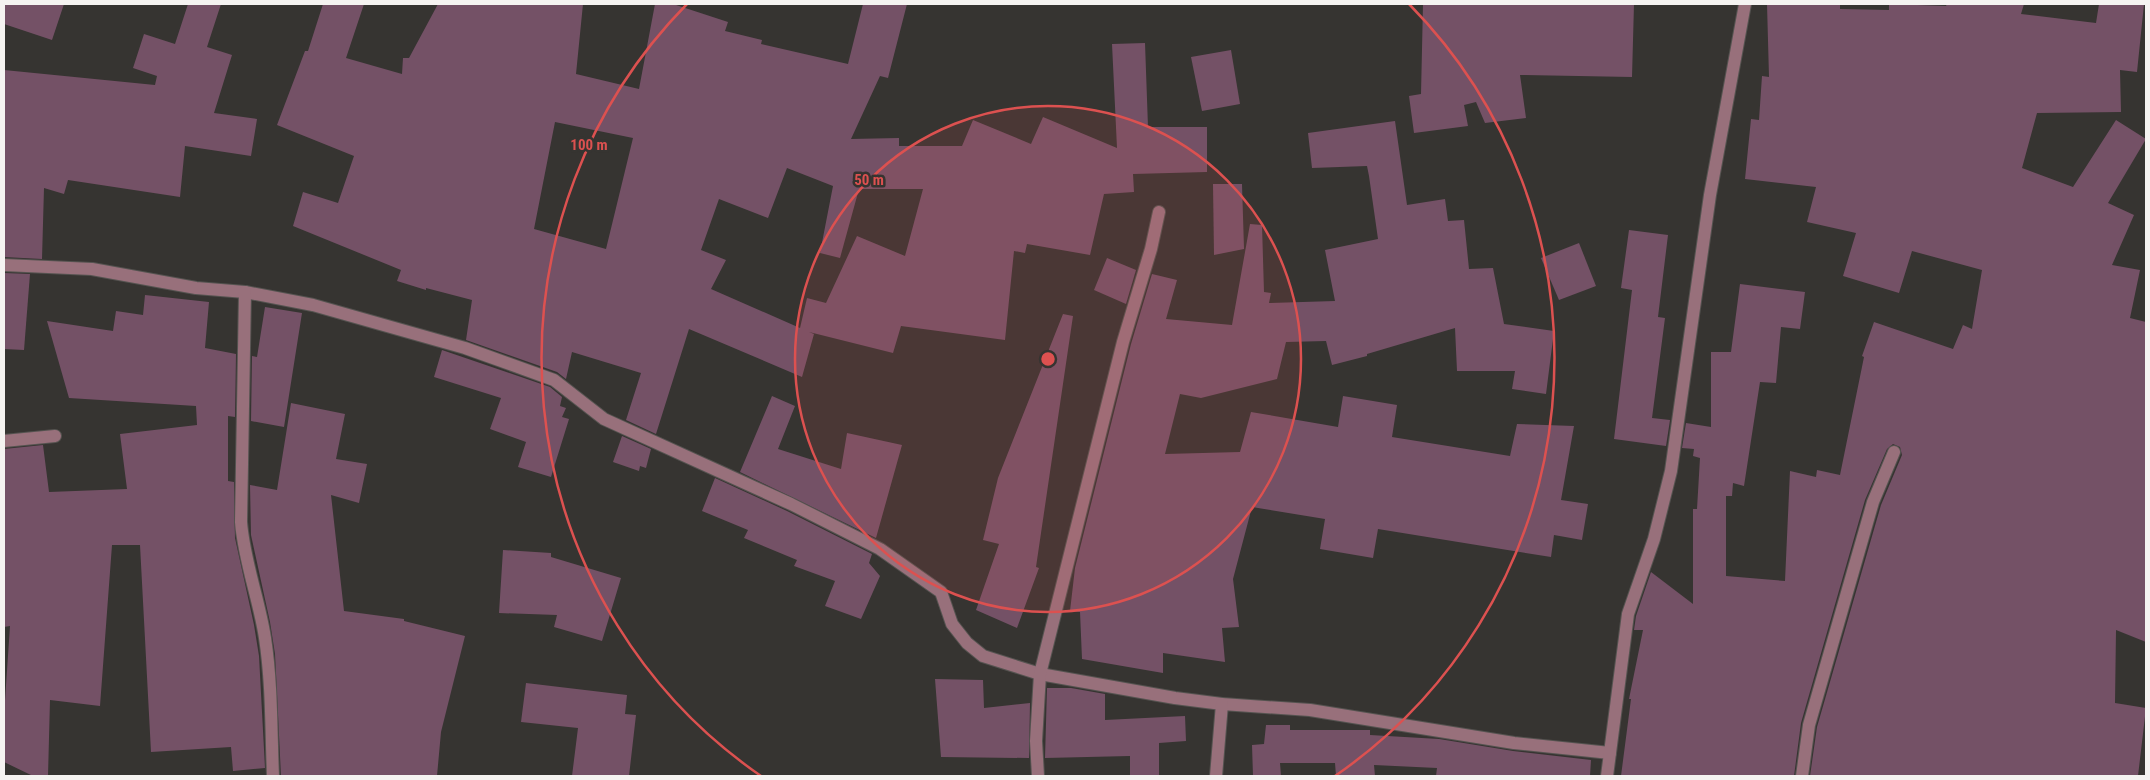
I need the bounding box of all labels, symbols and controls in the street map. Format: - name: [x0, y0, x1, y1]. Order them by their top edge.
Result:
- text: 100 m: [570, 136, 608, 154]
- text: 50 m: [854, 171, 884, 189]
- centre of rings: [1039, 350, 1057, 368]

